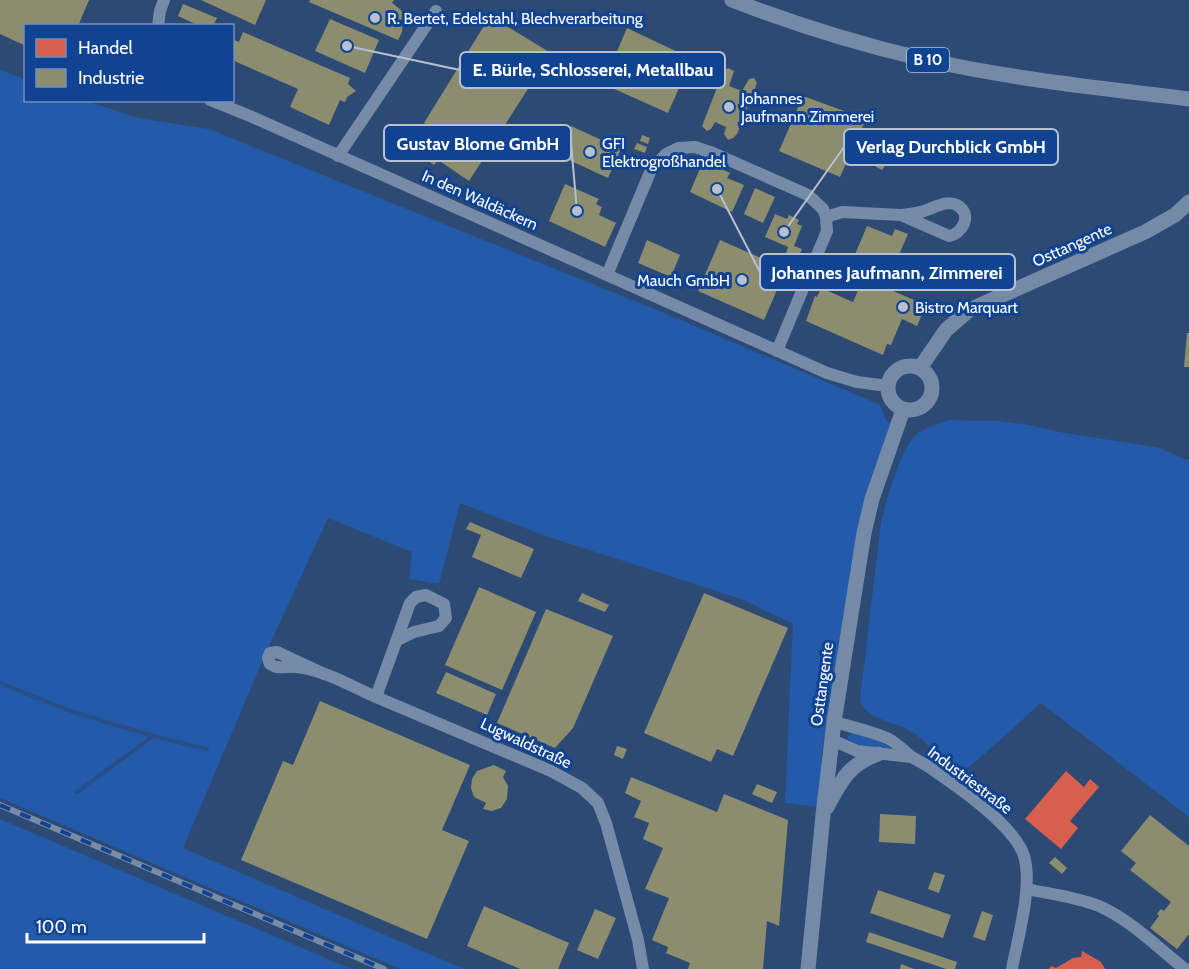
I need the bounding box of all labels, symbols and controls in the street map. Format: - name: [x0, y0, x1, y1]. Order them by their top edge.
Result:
- place label: R. Bertet, Edelstahl, Blechverarbeitung: [387, 9, 644, 28]
- marker: R. Bertet, Edelstahl, Blechverarbeitung: [368, 11, 382, 25]
- legend: [24, 24, 234, 102]
- text: Handel: [78, 37, 133, 59]
- road number: B 10: [907, 48, 949, 72]
- callout: E. Bürle, Schlosserei, Metallbau: [460, 52, 725, 88]
- text: E. Bürle, Schlosserei, Metallbau: [473, 59, 713, 81]
- text: Industrie: [78, 67, 144, 89]
- place label: Johannes Jaufmann Zimmerei: [740, 89, 874, 126]
- marker: Johannes Jaufmann Zimmerei: [722, 100, 736, 114]
- callout: Gustav Blome GmbH: [384, 125, 571, 161]
- callout: Verlag Durchblick GmbH: [844, 129, 1058, 165]
- text: Gustav Blome GmbH: [397, 133, 559, 155]
- place label: GFI Elektrogroßhandel: [602, 134, 726, 171]
- text: Verlag Durchblick GmbH: [856, 136, 1046, 158]
- marker: GFI Elektrogroßhandel: [583, 145, 597, 159]
- street label: In den Waldäckern: [419, 166, 541, 234]
- street label: Osttangente: [1029, 219, 1115, 271]
- callout: Johannes Jaufmann, Zimmerei: [760, 254, 1015, 290]
- text: Johannes Jaufmann, Zimmerei: [770, 262, 1003, 284]
- place label: Mauch GmbH: [637, 271, 730, 290]
- marker: Mauch GmbH: [735, 273, 749, 287]
- place label: Bistro Marquart: [915, 298, 1019, 317]
- marker: Bistro Marquart: [896, 300, 910, 314]
- street label: Osttangente: [807, 641, 837, 727]
- street label: Lugwaldstraße: [478, 714, 574, 772]
- street label: Industriestraße: [924, 742, 1016, 818]
- scale bar: [27, 906, 204, 944]
- text: 100 m: [36, 916, 87, 938]

